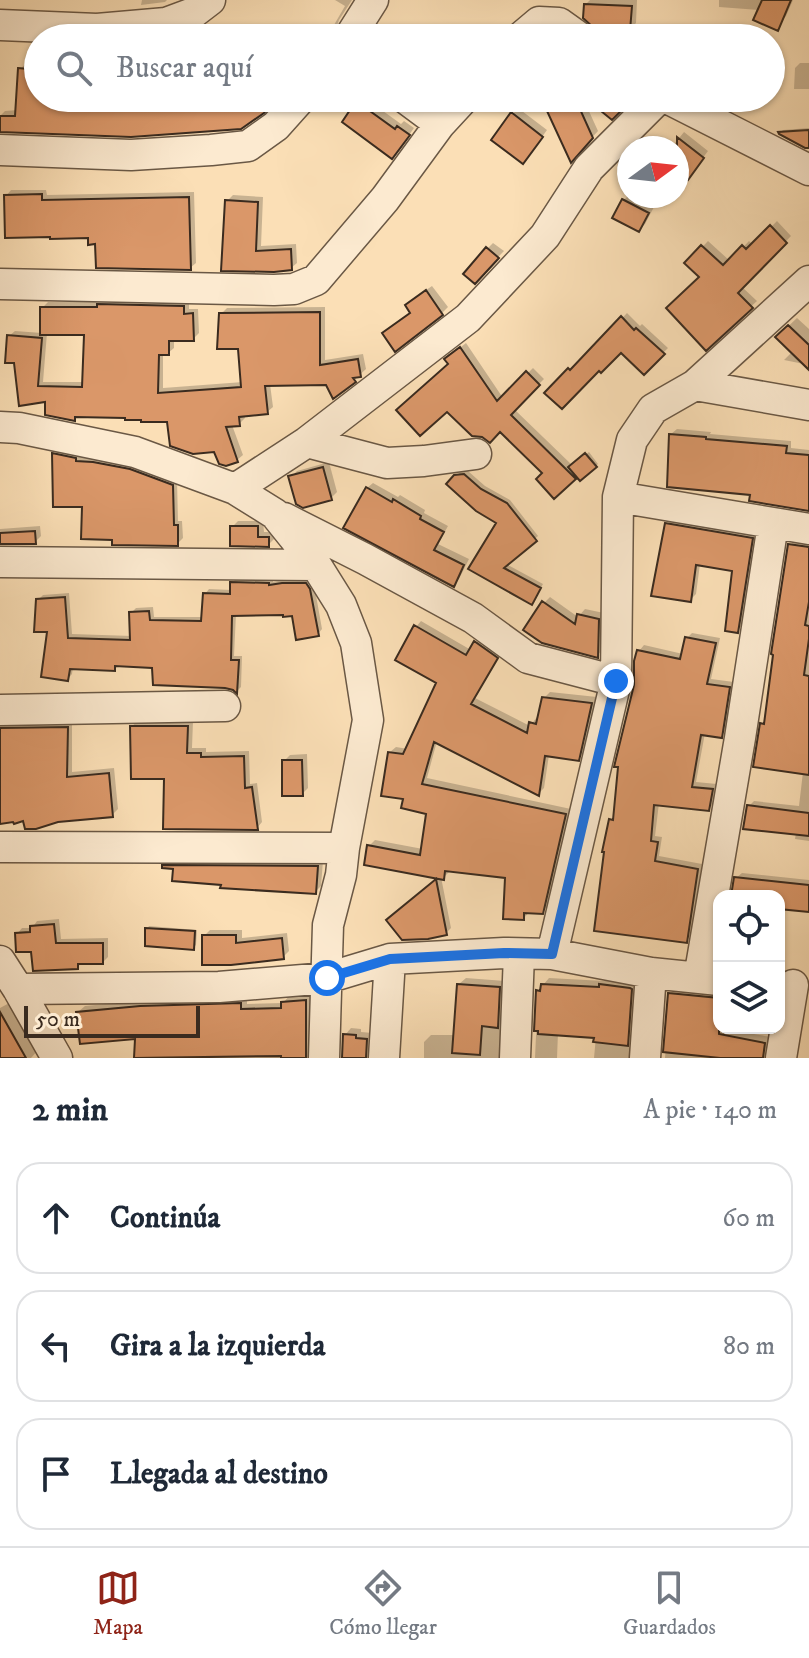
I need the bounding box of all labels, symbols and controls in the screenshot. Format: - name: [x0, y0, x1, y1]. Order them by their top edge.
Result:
- search box: [24, 24, 785, 112]
- icon: search: [52, 46, 96, 90]
- text: Buscar aquí: [116, 50, 253, 87]
- north arrow: [617, 136, 689, 208]
- route end: [598, 663, 634, 699]
- map controls: [713, 890, 785, 1034]
- button: locate: [713, 890, 785, 962]
- route start: [309, 960, 345, 996]
- button: layers: [713, 962, 785, 1034]
- scale bar: [24, 1002, 200, 1038]
- text: 50 m: [36, 1006, 80, 1033]
- text: 2 min: [32, 1089, 108, 1131]
- text: A pie · 140 m: [643, 1094, 777, 1127]
- icon: ahead: [34, 1196, 78, 1240]
- text: Continúa: [110, 1200, 220, 1237]
- text: 60 m: [722, 1202, 775, 1235]
- icon: left: [34, 1324, 78, 1368]
- text: Gira a la izquierda: [110, 1328, 325, 1365]
- text: 80 m: [723, 1330, 775, 1363]
- icon: arrive: [34, 1452, 78, 1496]
- text: Llegada al destino: [110, 1456, 328, 1493]
- tab: Mapa: [93, 1566, 143, 1641]
- tab: Cómo llegar: [329, 1566, 437, 1641]
- tab: Guardados: [623, 1566, 716, 1641]

